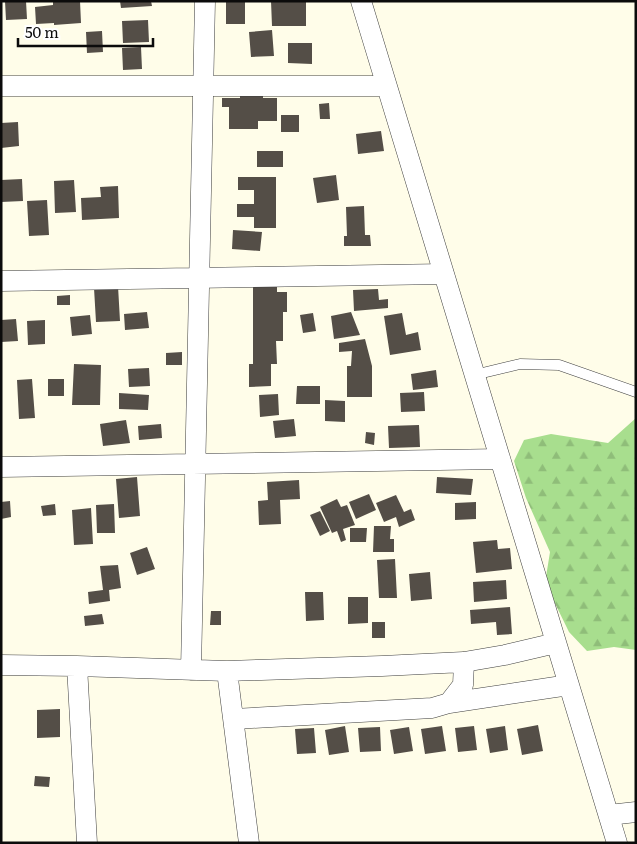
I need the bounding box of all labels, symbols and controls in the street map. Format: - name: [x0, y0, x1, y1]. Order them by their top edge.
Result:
- scale bar: [18, 15, 152, 47]
- text: 50 m: [25, 20, 59, 43]

